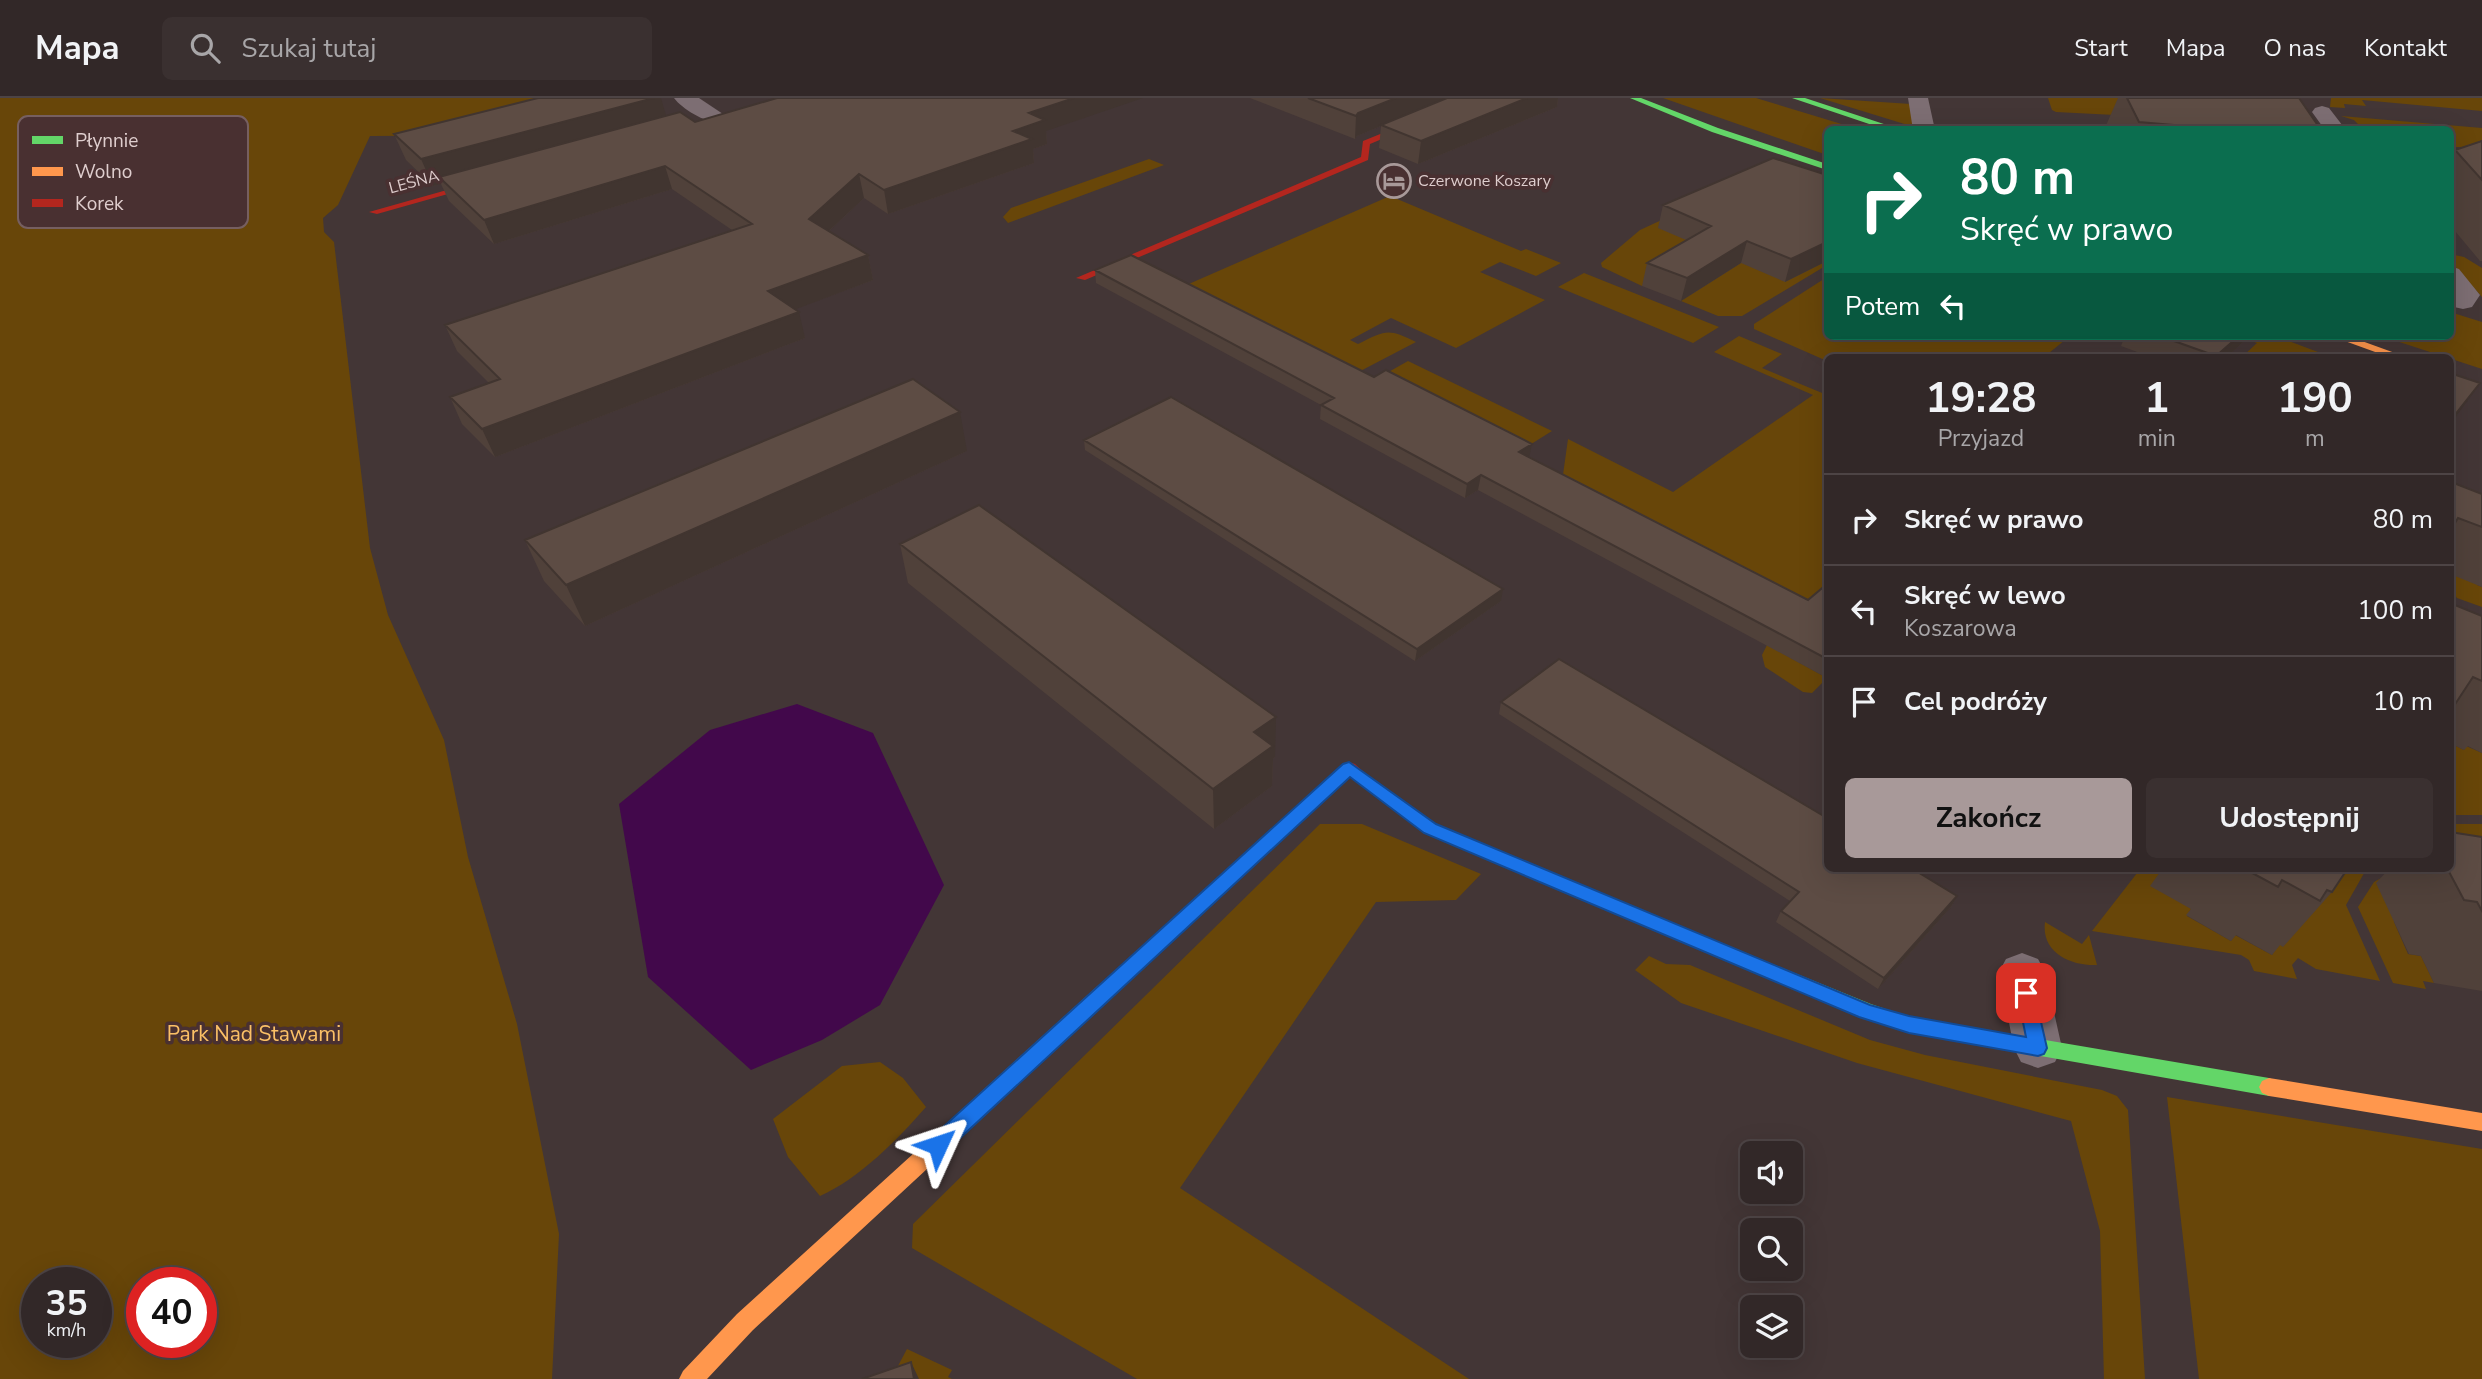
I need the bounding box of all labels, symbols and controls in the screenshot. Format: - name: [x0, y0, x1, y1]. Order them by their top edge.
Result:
- search box: [162, 17, 652, 80]
- text: Mapa: [35, 26, 120, 71]
- icon: search: [186, 29, 224, 67]
- text: Szukaj tutaj: [242, 31, 376, 66]
- text: Start: [2074, 32, 2128, 64]
- text: Mapa: [2166, 32, 2226, 64]
- text: O nas: [2264, 32, 2326, 64]
- text: Kontakt: [2364, 32, 2447, 64]
- legend: [18, 116, 248, 228]
- text: Płynnie: [75, 128, 138, 154]
- text: 80 m: [1960, 144, 2075, 211]
- icon: right: [1845, 154, 1936, 245]
- text: Wolno: [75, 159, 132, 185]
- hotel icon: Czerwone Koszary: [1375, 162, 1413, 200]
- street label: LEŚNA: [386, 165, 442, 199]
- place label: Czerwone Koszary: [1418, 170, 1552, 192]
- text: Korek: [75, 191, 124, 217]
- text: Skręć w prawo: [1960, 208, 2173, 251]
- icon: left: [1934, 287, 1972, 325]
- text: Potem: [1845, 289, 1920, 324]
- text: 19:28: [1925, 370, 2036, 427]
- text: 1: [2144, 370, 2169, 427]
- text: 190: [2277, 370, 2353, 427]
- text: Przyjazd: [1938, 423, 2024, 454]
- text: min: [2138, 423, 2176, 454]
- text: m: [2305, 423, 2325, 454]
- icon: right: [1845, 501, 1883, 539]
- text: Skręć w prawo: [1904, 502, 2084, 537]
- text: 80 m: [2373, 502, 2433, 537]
- text: Skręć w lewo: [1904, 578, 2066, 613]
- icon: left: [1845, 592, 1883, 630]
- text: 100 m: [2357, 593, 2433, 628]
- text: Koszarowa: [1904, 613, 2017, 644]
- icon: arrive: [1845, 683, 1883, 721]
- text: Cel podróży: [1904, 684, 2047, 719]
- text: 10 m: [2373, 684, 2433, 719]
- button: Zakończ: [1845, 778, 2132, 858]
- button: Udostępnij: [2146, 778, 2433, 858]
- pin: [1996, 963, 2056, 1023]
- icon: arrive: [2007, 974, 2045, 1012]
- park label: Park Nad Stawami: [167, 1020, 341, 1048]
- position arrow: [901, 1108, 975, 1182]
- map controls: [1740, 1141, 1803, 1358]
- button: sound: [1740, 1141, 1803, 1204]
- button: search: [1740, 1218, 1803, 1281]
- speed limit sign: 40: [126, 1267, 217, 1358]
- text: 35: [45, 1280, 88, 1327]
- button: layers: [1740, 1295, 1803, 1358]
- text: km/h: [47, 1318, 86, 1342]

